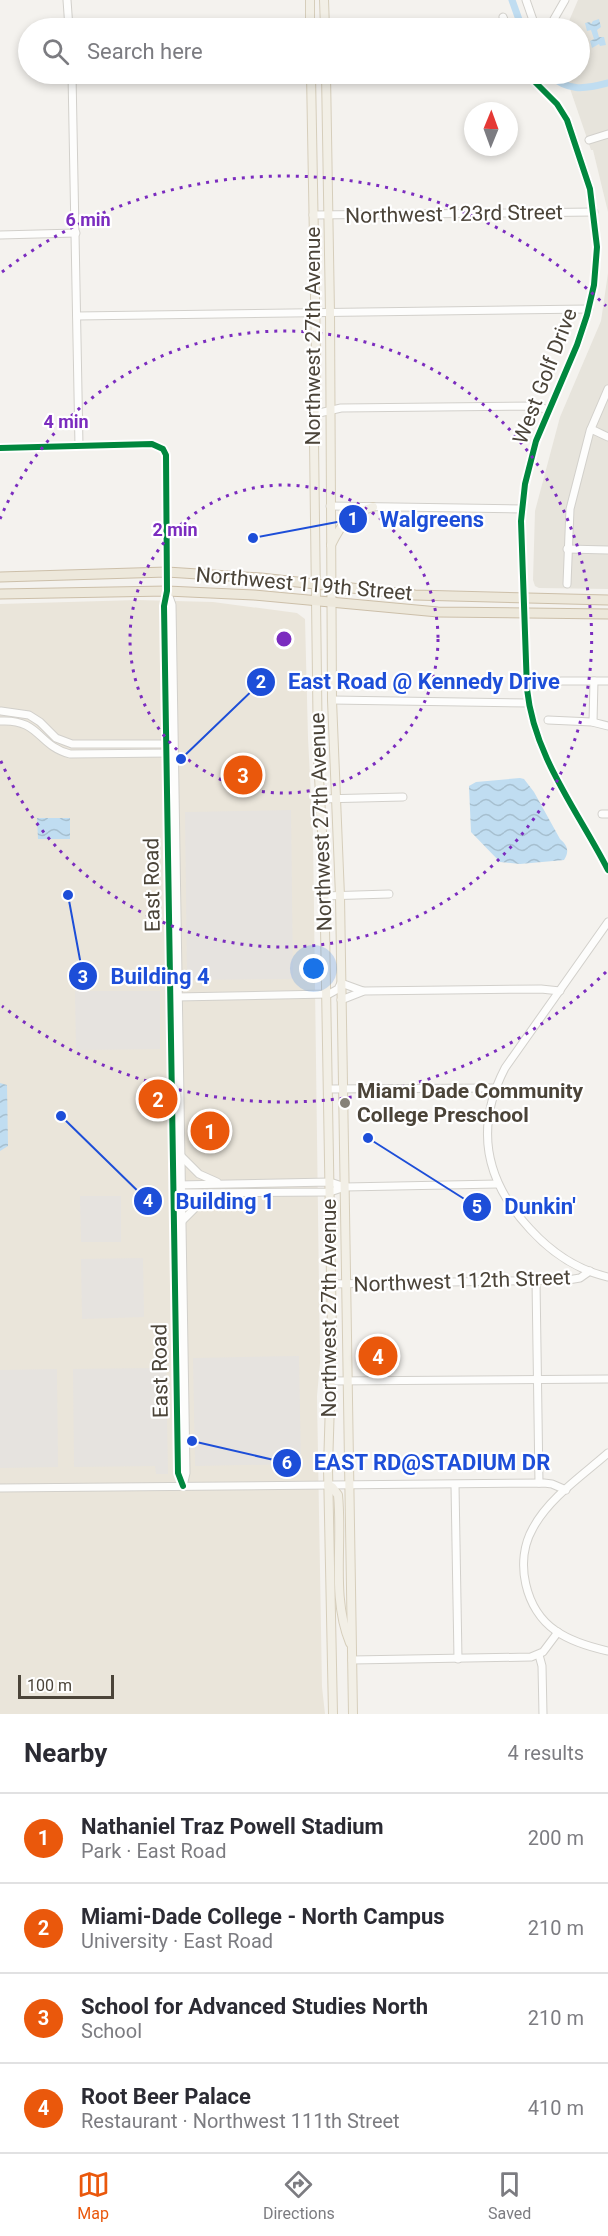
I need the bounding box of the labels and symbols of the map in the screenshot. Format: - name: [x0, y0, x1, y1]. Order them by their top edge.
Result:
- north arrow: [464, 102, 518, 156]
- street label: Northwest 123rd Street: [345, 200, 563, 228]
- text: 6 min: [65, 209, 111, 230]
- street label: Northwest 27th Avenue: [301, 227, 325, 445]
- street label: West Golf Drive: [508, 305, 582, 447]
- text: 4 min: [43, 411, 89, 432]
- callout: Walgreens: [338, 499, 496, 539]
- text: Walgreens: [380, 507, 484, 532]
- text: 1: [348, 508, 358, 529]
- text: 2 min: [152, 519, 198, 540]
- street label: Northwest 119th Street: [195, 563, 413, 605]
- centre of rings: [274, 629, 294, 649]
- callout: East Road @ Kennedy Drive: [246, 662, 572, 702]
- text: East Road @ Kennedy Drive: [288, 669, 560, 694]
- text: 2: [256, 671, 266, 692]
- street label: Northwest 27th Avenue: [305, 712, 337, 932]
- pin: 3: [224, 752, 262, 798]
- street label: East Road: [139, 838, 165, 932]
- your location: [299, 954, 328, 983]
- callout: Building 4: [68, 956, 221, 996]
- text: Building 4: [110, 964, 210, 989]
- text: 3: [78, 966, 88, 987]
- pin: 2: [138, 1076, 178, 1122]
- place label: Miami Dade Community College Preschool: [357, 1079, 584, 1127]
- marker: Miami Dade Community College Preschool: [338, 1096, 352, 1110]
- pin: 1: [190, 1108, 230, 1154]
- callout: Building 1: [133, 1181, 287, 1221]
- callout: Dunkin': [462, 1187, 588, 1227]
- text: Building 1: [175, 1189, 275, 1214]
- text: 4: [143, 1190, 153, 1211]
- text: Dunkin': [504, 1194, 576, 1219]
- text: 5: [472, 1196, 482, 1217]
- street label: Northwest 27th Avenue: [317, 1199, 341, 1417]
- street label: Northwest 112th Street: [353, 1265, 571, 1297]
- street label: East Road: [147, 1324, 173, 1418]
- pin: 4: [358, 1334, 398, 1378]
- callout: EAST RD@STADIUM DR: [272, 1443, 563, 1483]
- text: EAST RD@STADIUM DR: [314, 1450, 550, 1475]
- text: 6: [282, 1452, 292, 1473]
- scale bar: [18, 1672, 114, 1700]

